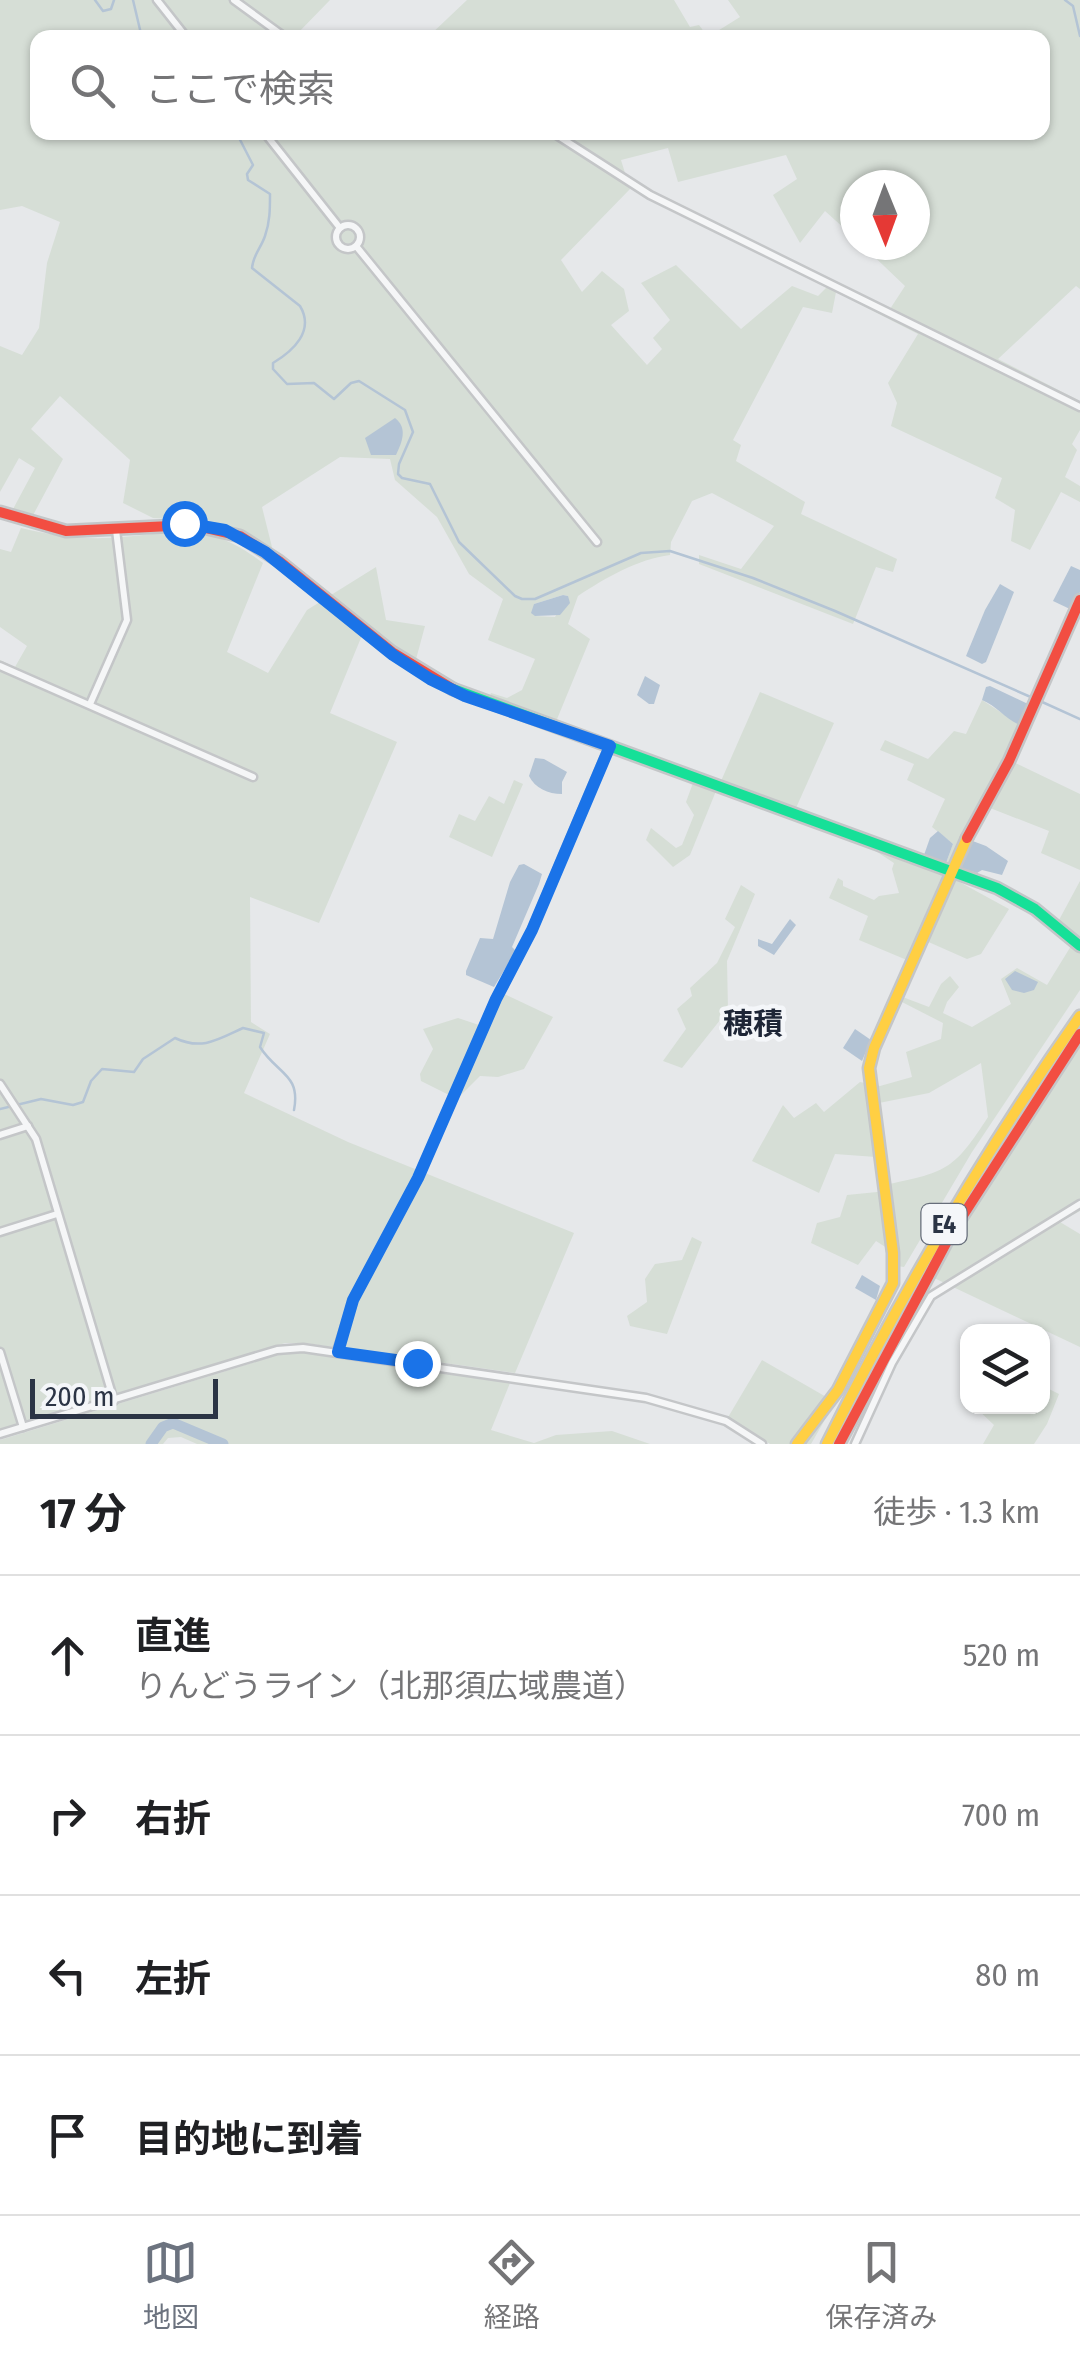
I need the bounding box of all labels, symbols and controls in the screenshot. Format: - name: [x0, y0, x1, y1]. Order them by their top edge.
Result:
- search box: [30, 30, 1050, 140]
- icon: search: [65, 58, 120, 113]
- text: ここで検索: [145, 66, 335, 112]
- north arrow: [840, 170, 930, 260]
- route start: [162, 501, 208, 547]
- district label: 穂積: [723, 1006, 783, 1042]
- road number: E4: [922, 1204, 966, 1244]
- map controls: [960, 1324, 1050, 1414]
- button: layers: [960, 1324, 1050, 1414]
- route end: [395, 1341, 441, 1387]
- scale bar: [30, 1374, 218, 1418]
- text: 200 m: [45, 1380, 115, 1413]
- text: 17 分: [40, 1489, 126, 1539]
- text: 徒歩 · 1.3 km: [873, 1493, 1040, 1531]
- text: 直進: [135, 1613, 211, 1659]
- icon: ahead: [40, 1628, 95, 1683]
- text: 520 m: [963, 1636, 1040, 1674]
- text: りんどうライン（北那須広域農道）: [135, 1667, 646, 1705]
- icon: right: [40, 1788, 95, 1843]
- text: 右折: [135, 1796, 211, 1842]
- text: 700 m: [962, 1796, 1040, 1834]
- icon: left: [40, 1948, 95, 2003]
- text: 左折: [135, 1956, 211, 2002]
- text: 80 m: [975, 1956, 1040, 1994]
- icon: arrive: [40, 2108, 95, 2163]
- text: 目的地に到着: [135, 2116, 363, 2162]
- tab: 地図: [143, 2235, 199, 2335]
- tab: 経路: [484, 2235, 540, 2335]
- tab: 保存済み: [825, 2235, 937, 2335]

